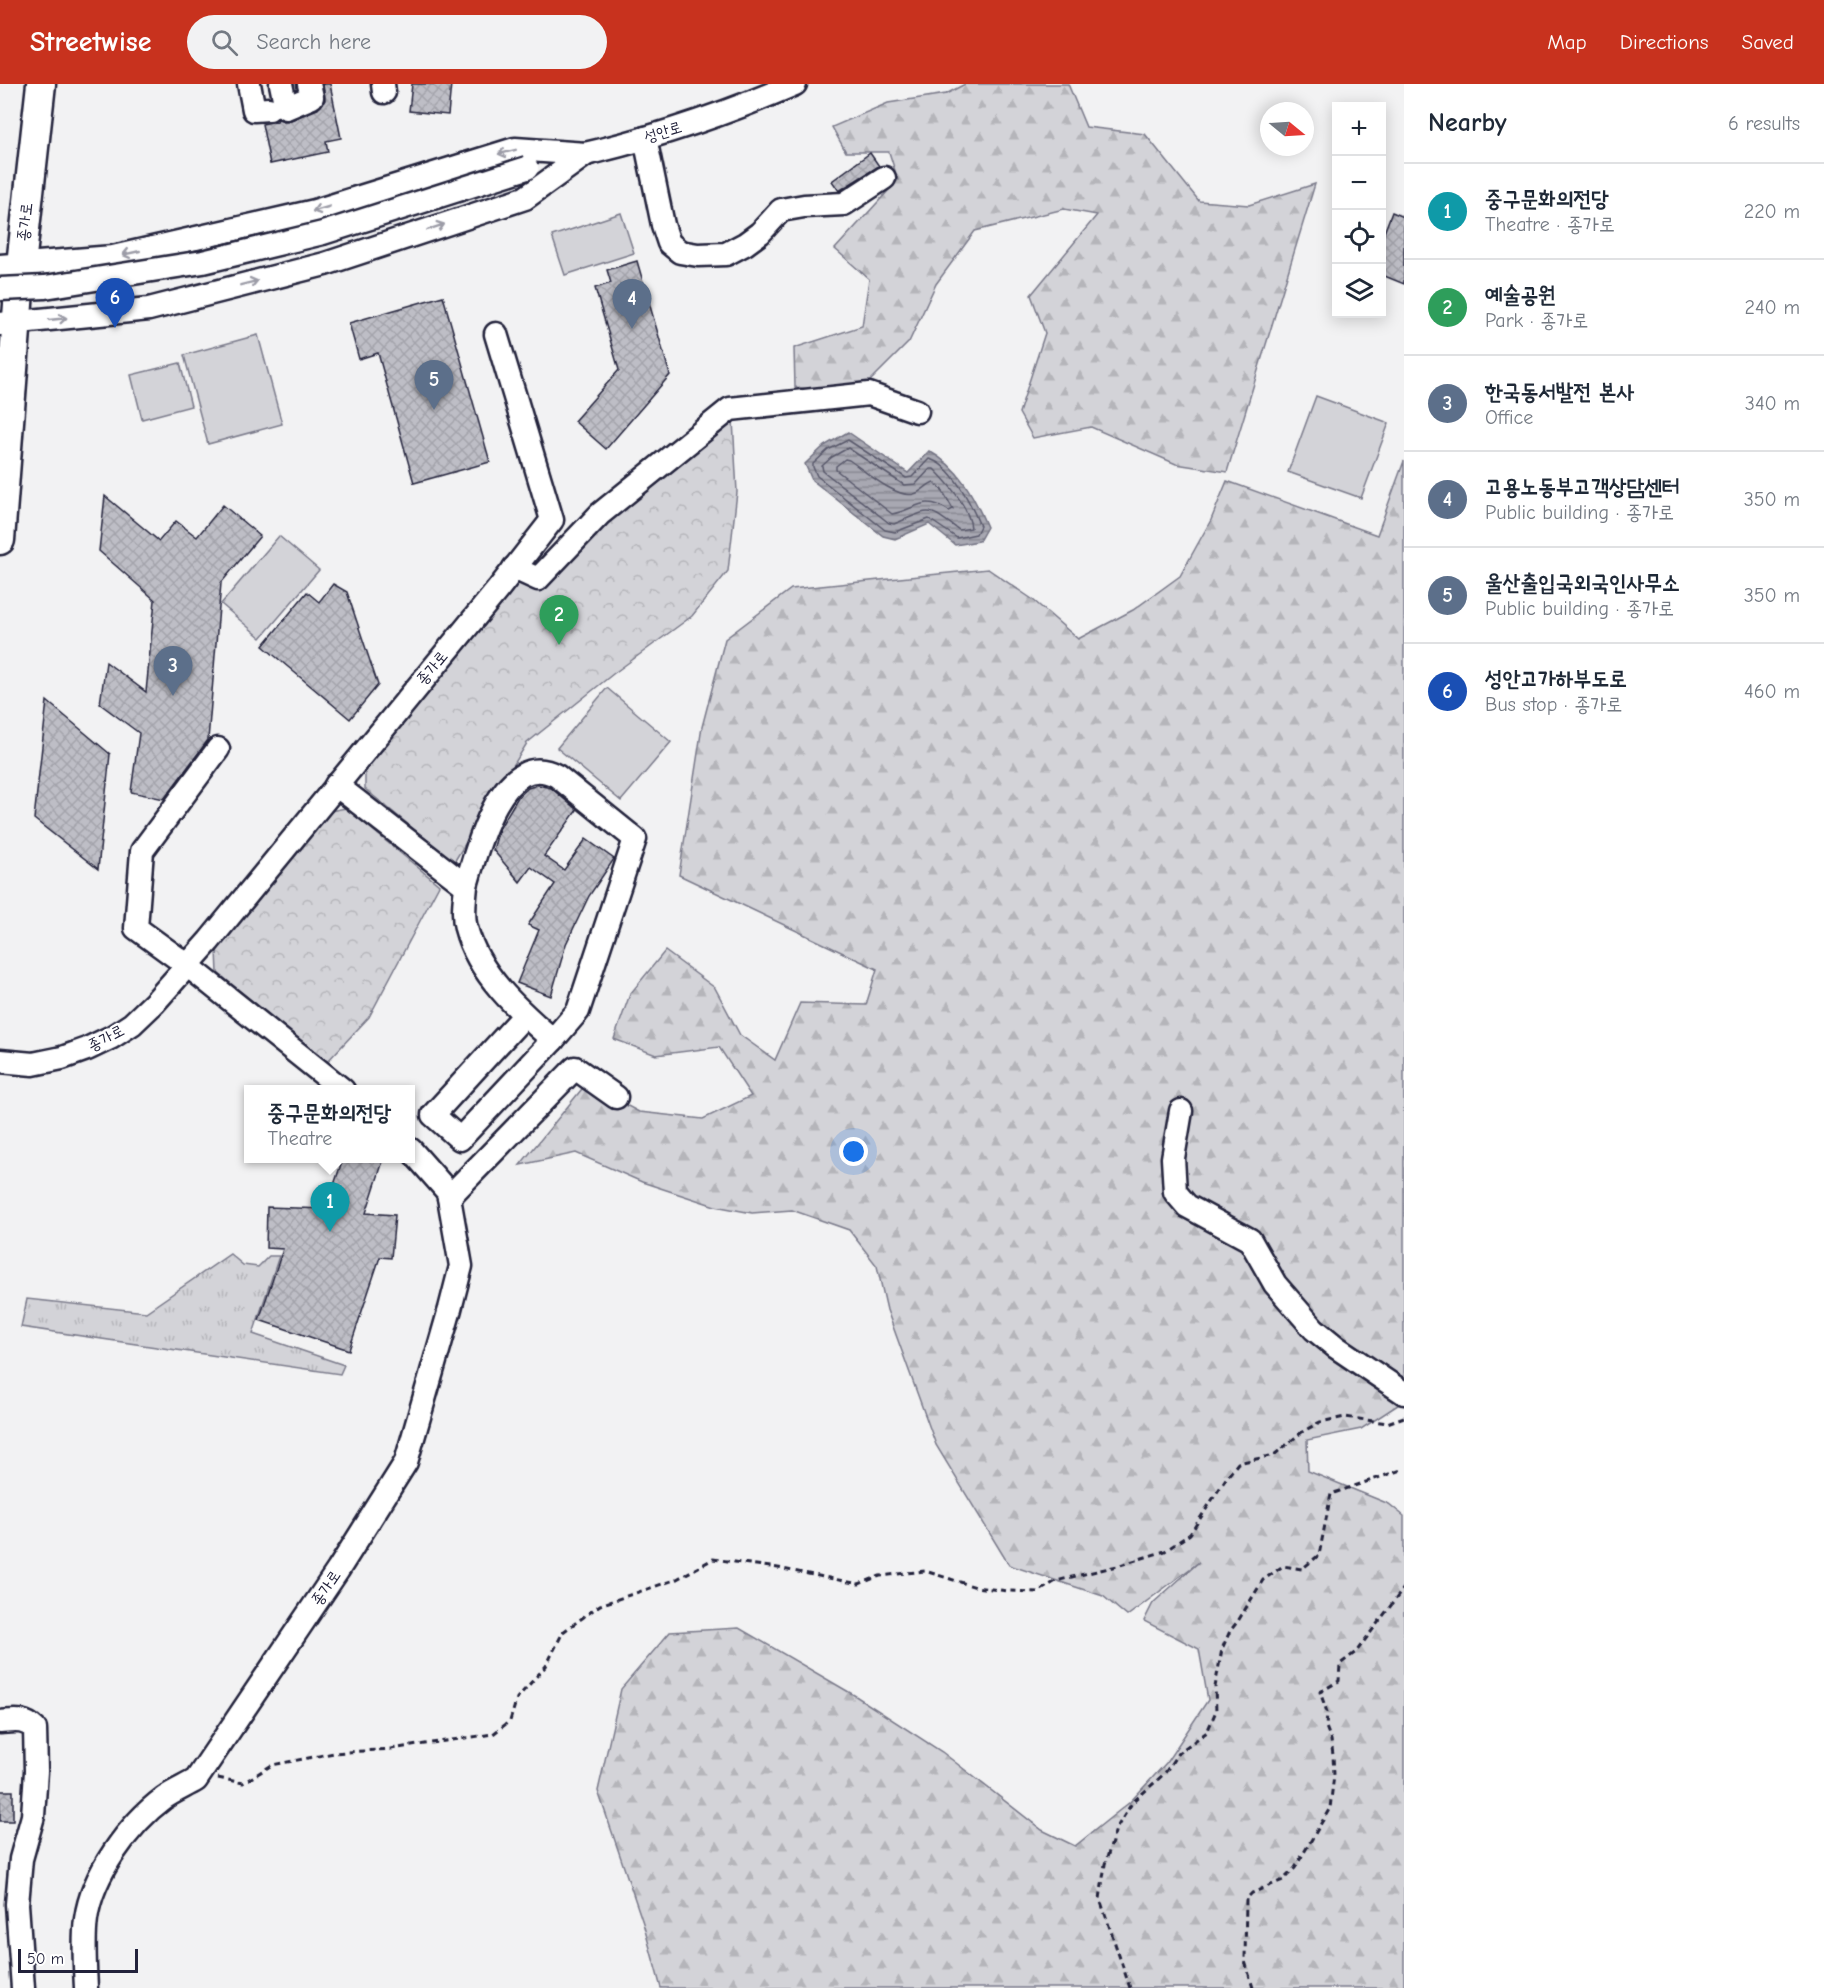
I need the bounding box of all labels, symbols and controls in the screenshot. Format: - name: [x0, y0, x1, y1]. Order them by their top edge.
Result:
- search box: [187, 15, 607, 69]
- text: Streetwise: [30, 26, 151, 58]
- icon: search: [208, 26, 241, 59]
- text: Search here: [256, 29, 371, 55]
- text: Map: [1547, 30, 1587, 54]
- text: Directions: [1620, 30, 1709, 54]
- text: Saved: [1742, 30, 1794, 54]
- north arrow: [1260, 102, 1314, 156]
- map controls: [1332, 102, 1386, 318]
- button: +: [1332, 102, 1386, 156]
- text: Nearby: [1428, 108, 1507, 138]
- text: 6 results: [1728, 112, 1800, 135]
- street label: 성안로: [642, 118, 684, 146]
- one-way arrow: [498, 146, 517, 158]
- button: −: [1332, 156, 1386, 210]
- text: 중구문화의전당: [1485, 186, 1609, 212]
- text: 1: [1444, 200, 1451, 223]
- text: 220 m: [1744, 200, 1800, 223]
- street label: 종가로: [14, 202, 36, 242]
- one-way arrow: [312, 204, 331, 215]
- button: locate: [1332, 210, 1386, 264]
- text: Theatre · 종가로: [1485, 213, 1615, 236]
- one-way arrow: [426, 221, 445, 232]
- one-way arrow: [122, 248, 141, 260]
- button: layers: [1332, 264, 1386, 318]
- one-way arrow: [240, 277, 259, 289]
- pin: 6: [96, 278, 134, 328]
- pin: 4: [612, 280, 652, 329]
- text: 예술공원: [1485, 282, 1556, 308]
- text: 2: [1443, 296, 1452, 319]
- text: 240 m: [1745, 296, 1800, 319]
- text: Park · 종가로: [1485, 309, 1588, 332]
- one-way arrow: [48, 313, 68, 324]
- pin: 5: [414, 360, 454, 410]
- text: 한국동서발전 본사: [1485, 379, 1634, 405]
- text: 3: [1443, 392, 1452, 415]
- text: 340 m: [1745, 392, 1800, 415]
- text: Office: [1485, 406, 1533, 429]
- text: 고용노동부고객상담센터: [1485, 474, 1680, 500]
- text: 4: [1443, 488, 1452, 511]
- text: 350 m: [1744, 488, 1800, 511]
- text: Public building · 종가로: [1485, 501, 1674, 524]
- text: 울산출입국외국인사무소: [1485, 570, 1680, 596]
- text: 5: [1442, 584, 1453, 607]
- text: 350 m: [1744, 584, 1800, 607]
- pin: 2: [540, 596, 578, 645]
- text: Public building · 종가로: [1485, 597, 1674, 620]
- pin: 3: [154, 646, 192, 696]
- street label: 종가로: [413, 647, 451, 689]
- text: 성안고가하부도로: [1485, 666, 1627, 692]
- text: 6: [1442, 680, 1453, 703]
- text: 460 m: [1744, 680, 1800, 703]
- text: Bus stop · 종가로: [1485, 693, 1622, 716]
- street label: 종가로: [85, 1021, 127, 1055]
- popup: [244, 1085, 415, 1163]
- text: 중구문화의전당: [268, 1100, 391, 1126]
- text: Theatre: [268, 1127, 332, 1150]
- your location: [839, 1137, 868, 1166]
- pin: 1: [310, 1182, 350, 1232]
- street label: 종가로: [308, 1567, 344, 1609]
- scale bar: [18, 1946, 138, 1974]
- text: 50 m: [27, 1950, 64, 1968]

